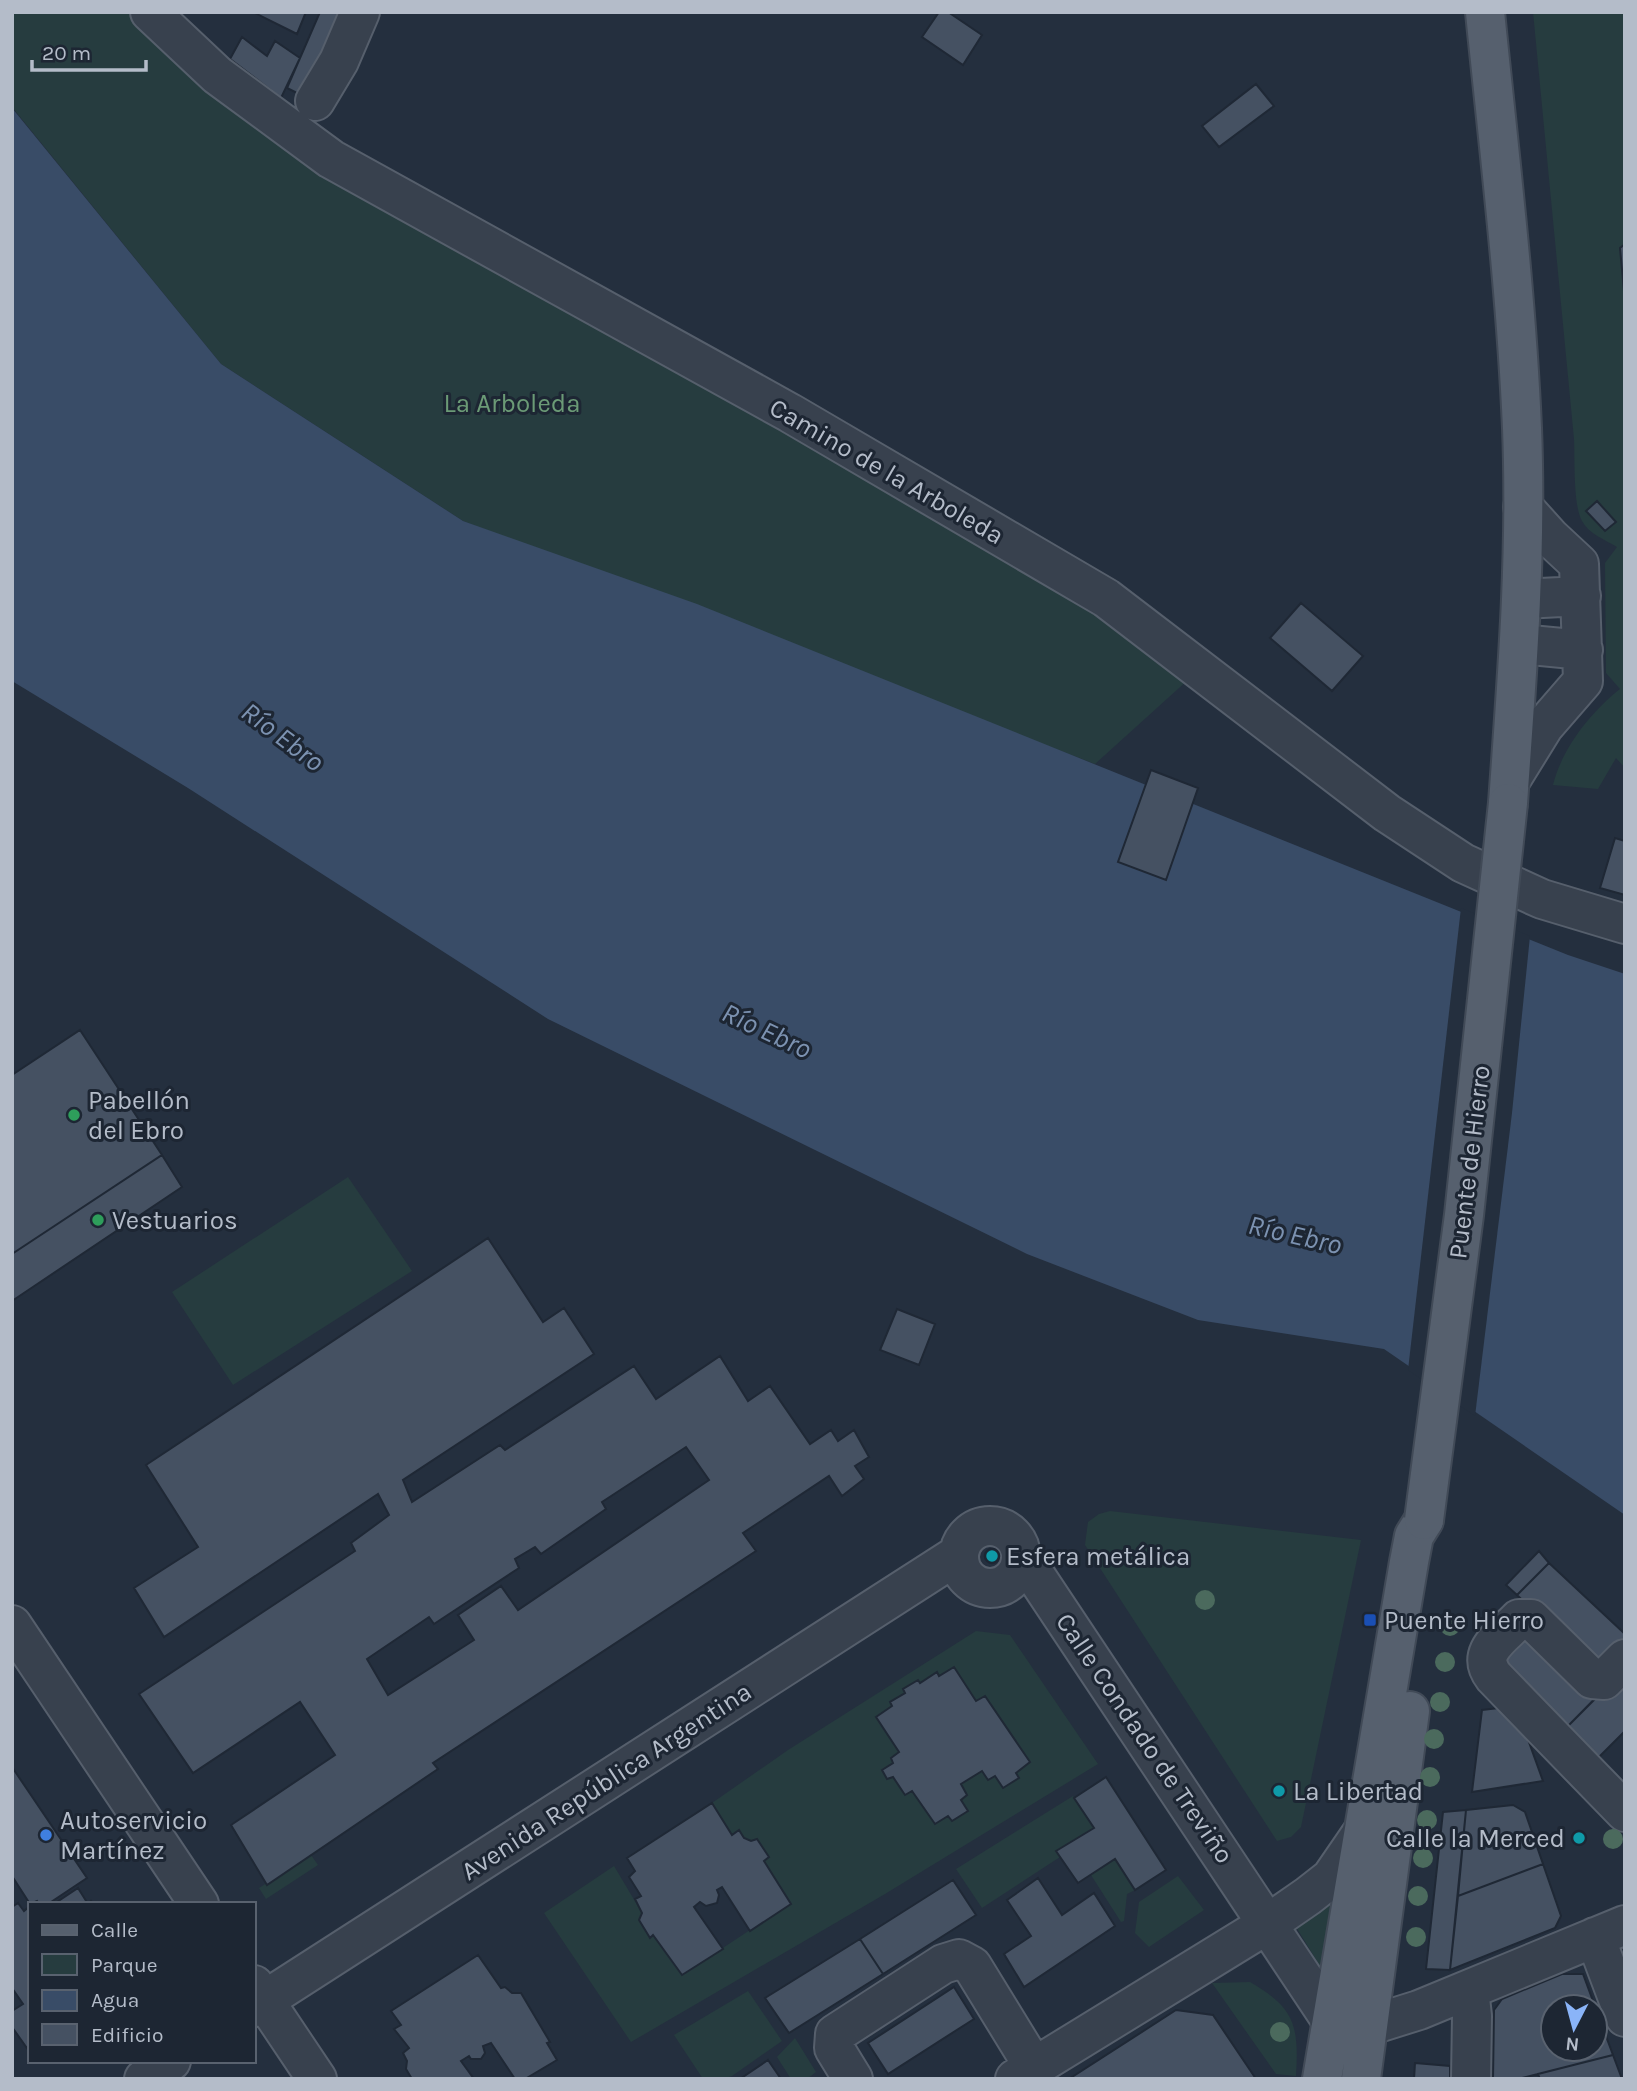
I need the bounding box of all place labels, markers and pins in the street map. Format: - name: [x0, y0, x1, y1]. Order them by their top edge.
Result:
- place label: Pabellón del Ebro: [88, 1085, 190, 1146]
- marker: Pabellón del Ebro: [66, 1107, 82, 1123]
- place label: Vestuarios: [112, 1205, 238, 1236]
- marker: Vestuarios: [90, 1212, 106, 1228]
- place label: Esfera metálica: [1006, 1541, 1190, 1572]
- marker: Esfera metálica: [984, 1548, 1000, 1564]
- place label: Puente Hierro: [1384, 1605, 1544, 1636]
- marker: Puente Hierro: [1362, 1612, 1378, 1628]
- place label: La Libertad: [1293, 1776, 1423, 1807]
- marker: La Libertad: [1271, 1783, 1287, 1799]
- place label: Autoservicio Martínez: [60, 1805, 207, 1866]
- place label: Calle la Merced: [1386, 1823, 1565, 1854]
- marker: Autoservicio Martínez: [38, 1827, 54, 1843]
- marker: Calle la Merced: [1571, 1830, 1587, 1846]

